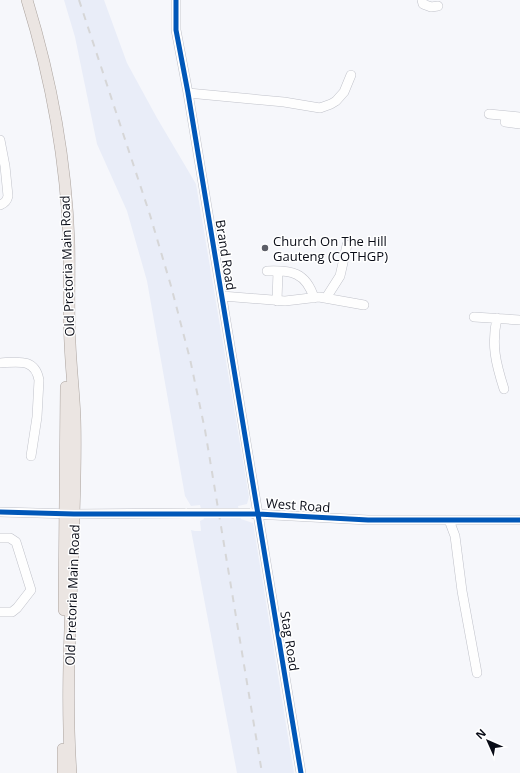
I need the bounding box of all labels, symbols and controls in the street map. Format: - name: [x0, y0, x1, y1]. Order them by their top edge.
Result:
- street label: Old Pretoria Main Road: [56, 195, 78, 337]
- street label: Brand Road: [212, 218, 240, 292]
- place label: Church On The Hill Gauteng (COTHGP): [273, 232, 388, 265]
- marker: Church On The Hill Gauteng (COTHGP): [260, 243, 270, 253]
- street label: West Road: [265, 494, 331, 516]
- street label: Old Pretoria Main Road: [61, 524, 83, 666]
- street label: Stag Road: [276, 610, 304, 672]
- north arrow: [468, 721, 508, 761]
- text: N: [472, 725, 489, 742]

